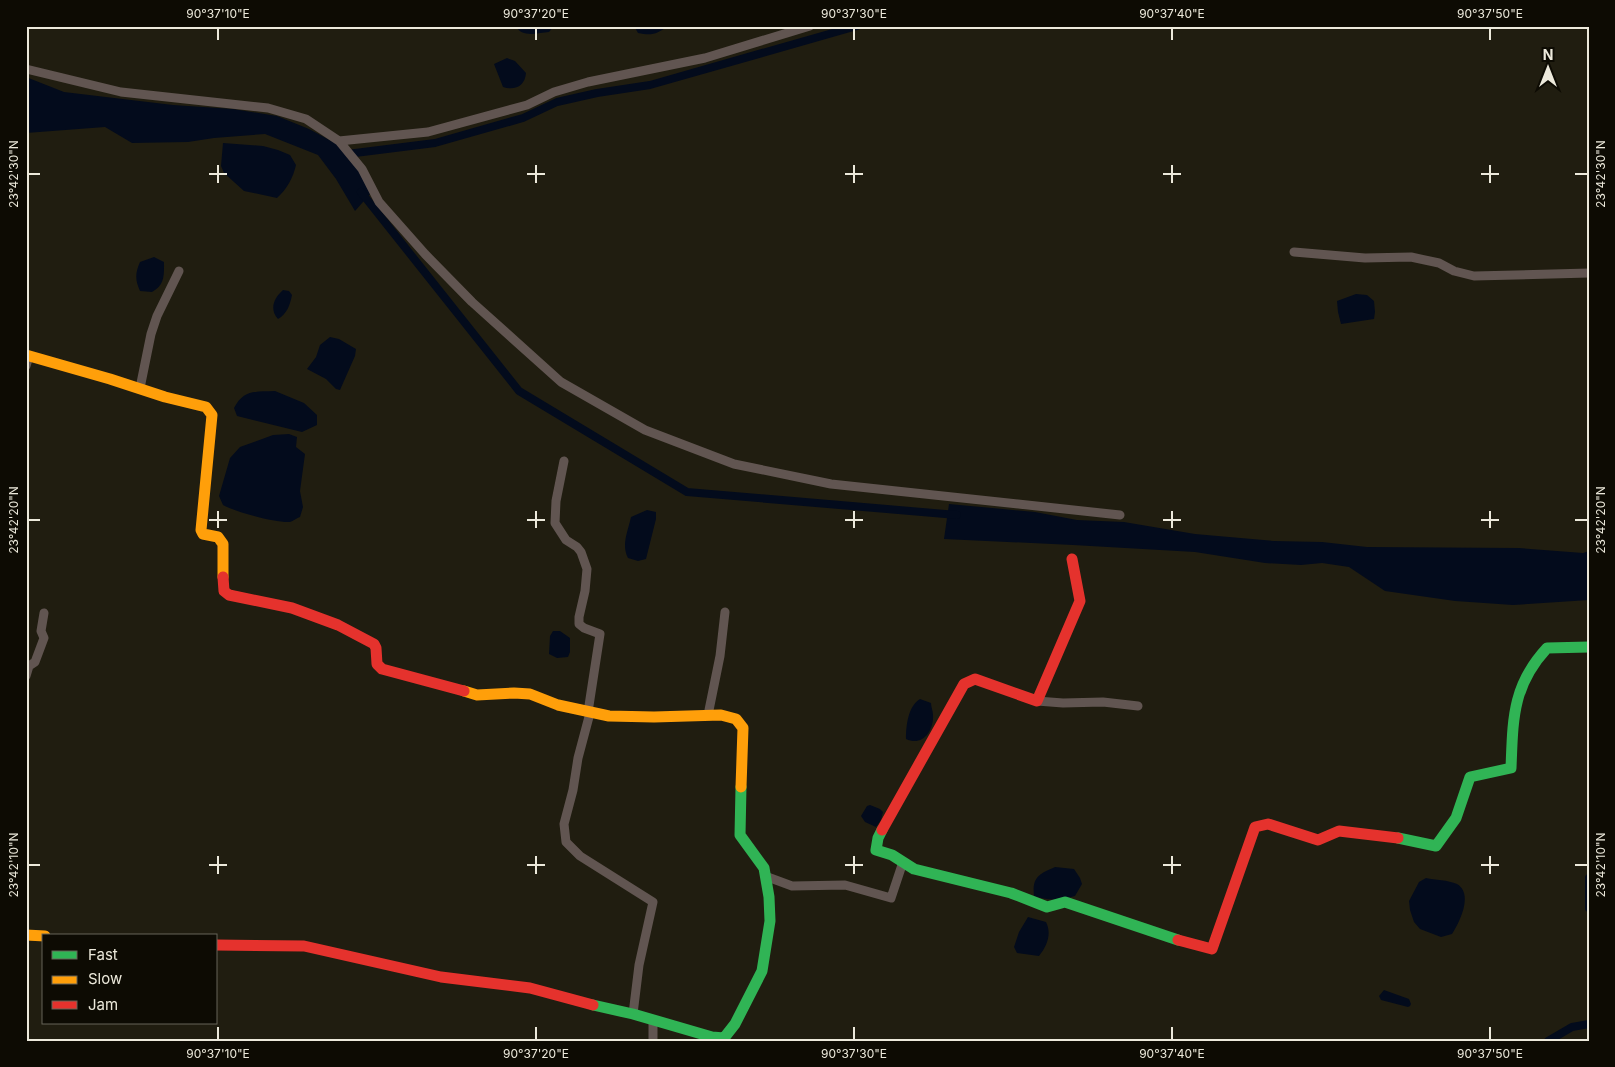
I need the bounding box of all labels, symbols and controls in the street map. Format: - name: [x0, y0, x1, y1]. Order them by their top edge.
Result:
- text: 90°37'10"E: [186, 6, 250, 21]
- text: 90°37'20"E: [503, 6, 569, 21]
- text: 90°37'30"E: [821, 6, 887, 21]
- text: 90°37'40"E: [1139, 6, 1205, 21]
- text: 90°37'50"E: [1457, 6, 1523, 21]
- north arrow: [1522, 42, 1572, 92]
- text: N: [1543, 46, 1553, 63]
- text: 23°42'30"N: [6, 140, 21, 208]
- text: 23°42'30"N: [1593, 140, 1608, 208]
- text: 23°42'20"N: [6, 486, 21, 554]
- text: 23°42'20"N: [1593, 486, 1608, 554]
- text: 23°42'10"N: [6, 832, 21, 898]
- text: 23°42'10"N: [1593, 832, 1608, 898]
- legend: [42, 934, 218, 1024]
- text: Fast: [88, 945, 118, 964]
- text: Slow: [88, 969, 122, 988]
- text: Jam: [88, 995, 118, 1014]
- text: 90°37'10"E: [186, 1046, 250, 1061]
- text: 90°37'20"E: [503, 1046, 569, 1061]
- text: 90°37'30"E: [821, 1046, 887, 1061]
- text: 90°37'40"E: [1139, 1046, 1205, 1061]
- text: 90°37'50"E: [1457, 1046, 1523, 1061]

